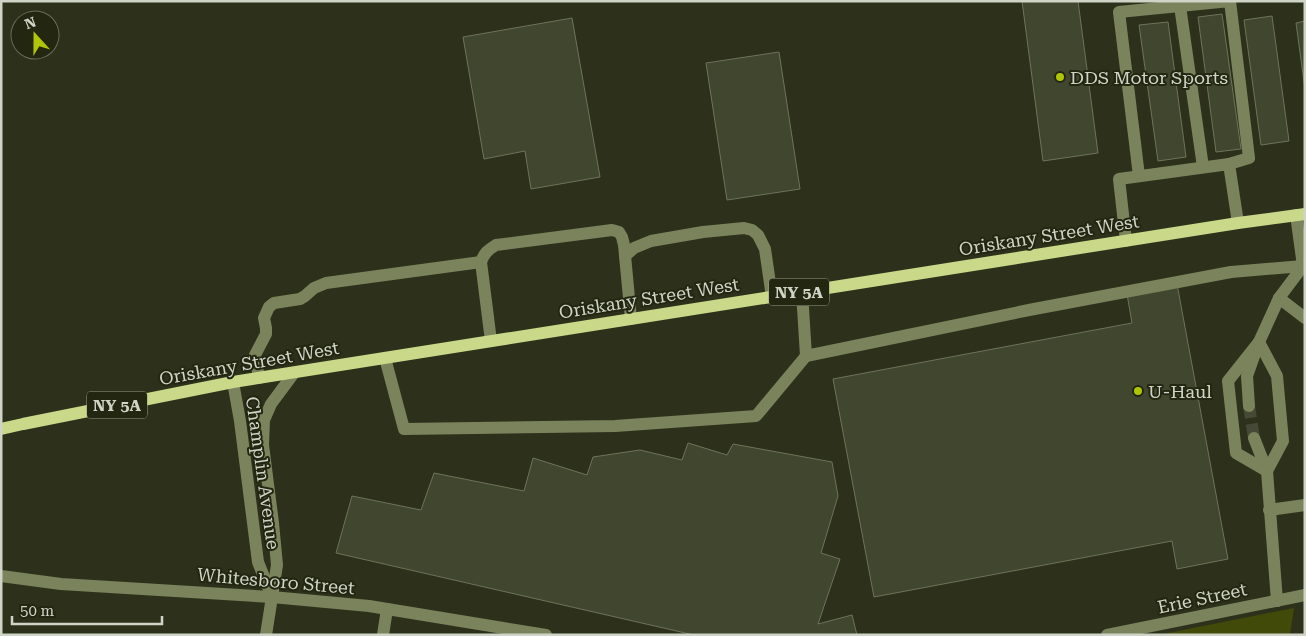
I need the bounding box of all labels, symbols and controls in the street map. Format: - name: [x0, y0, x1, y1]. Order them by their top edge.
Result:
- north arrow: [10, 10, 60, 60]
- text: N: [22, 13, 38, 32]
- place label: DDS Motor Sports: [1070, 67, 1228, 88]
- marker: DDS Motor Sports: [1054, 71, 1066, 83]
- street label: Oriskany Street West: [957, 210, 1141, 260]
- street label: Oriskany Street West: [557, 273, 741, 323]
- road number: NY 5A: [769, 278, 829, 306]
- street label: Oriskany Street West: [158, 337, 341, 389]
- place label: U-Haul: [1148, 381, 1212, 402]
- marker: U-Haul: [1132, 385, 1144, 397]
- road number: NY 5A: [87, 392, 147, 418]
- street label: Champlin Avenue: [242, 395, 284, 551]
- street label: Whitesboro Street: [196, 564, 356, 598]
- street label: Erie Street: [1155, 578, 1249, 618]
- scale bar: [12, 594, 162, 626]
- text: 50 m: [20, 602, 55, 620]

